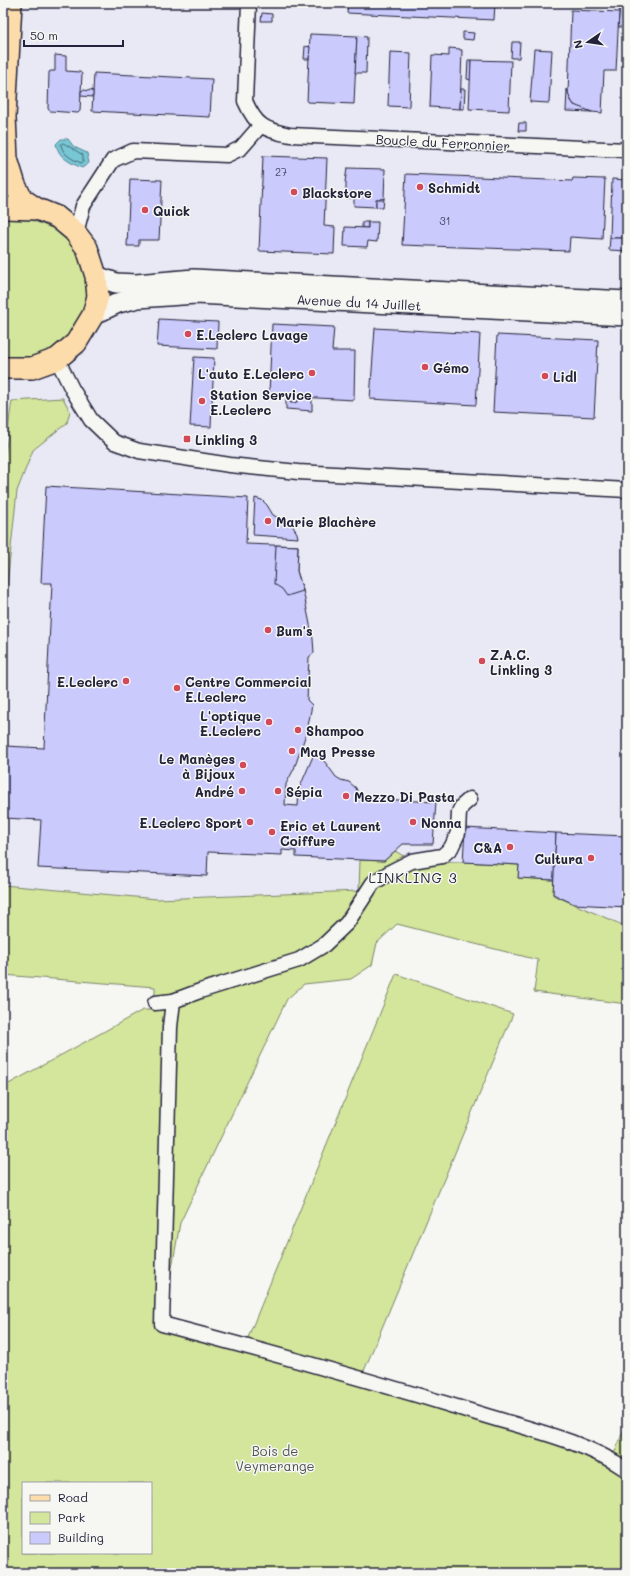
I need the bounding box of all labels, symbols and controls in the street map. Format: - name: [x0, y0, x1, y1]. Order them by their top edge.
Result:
- scale bar: [24, 22, 123, 48]
- north arrow: [568, 22, 608, 62]
- text: 50 m: [30, 27, 58, 43]
- text: N: [570, 39, 586, 50]
- street label: Boucle du Ferronnier: [375, 130, 511, 154]
- house number: 27: [275, 164, 287, 179]
- place label: Schmidt: [428, 179, 480, 196]
- marker: Schmidt: [415, 182, 425, 192]
- place label: Blackstore: [302, 184, 372, 201]
- marker: Blackstore: [289, 187, 299, 197]
- place label: Quick: [153, 202, 190, 219]
- marker: Quick: [140, 205, 150, 215]
- house number: 31: [439, 213, 451, 228]
- street label: Avenue du 14 Juillet: [296, 290, 422, 314]
- place label: E.Leclerc Lavage: [196, 326, 308, 343]
- marker: E.Leclerc Lavage: [183, 329, 193, 339]
- place label: Gémo: [433, 359, 469, 376]
- marker: Gémo: [420, 362, 430, 372]
- place label: L'auto E.Leclerc: [198, 365, 304, 382]
- marker: L'auto E.Leclerc: [307, 368, 317, 378]
- place label: Lidl: [553, 368, 577, 385]
- marker: Lidl: [540, 371, 550, 381]
- place label: Station Service E.Leclerc: [210, 386, 312, 418]
- marker: Station Service E.Leclerc: [197, 396, 207, 406]
- place label: Linkling 3: [195, 431, 257, 448]
- marker: Linkling 3: [182, 434, 192, 444]
- place label: Marie Blachère: [276, 513, 376, 530]
- marker: Marie Blachère: [263, 516, 273, 526]
- place label: Bum's: [276, 622, 313, 639]
- marker: Bum's: [263, 625, 273, 635]
- place label: Z.A.C. Linkling 3: [490, 646, 552, 678]
- marker: Z.A.C. Linkling 3: [477, 656, 487, 666]
- place label: E.Leclerc: [57, 673, 118, 690]
- place label: Centre Commercial E.Leclerc: [185, 673, 311, 705]
- marker: E.Leclerc: [121, 676, 131, 686]
- marker: Centre Commercial E.Leclerc: [172, 683, 182, 693]
- place label: L'optique E.Leclerc: [200, 707, 261, 739]
- marker: L'optique E.Leclerc: [264, 717, 274, 727]
- place label: Shampoo: [306, 722, 364, 739]
- marker: Shampoo: [293, 725, 303, 735]
- place label: Mag Presse: [300, 743, 375, 760]
- marker: Mag Presse: [287, 746, 297, 756]
- place label: Le Manèges à Bijoux: [159, 750, 235, 782]
- marker: Le Manèges à Bijoux: [238, 760, 248, 770]
- place label: André: [195, 783, 234, 800]
- place label: Sépia: [286, 783, 322, 800]
- marker: André: [237, 786, 247, 796]
- marker: Sépia: [273, 786, 283, 796]
- place label: Mezzo Di Pasta: [354, 788, 455, 805]
- marker: Mezzo Di Pasta: [341, 791, 351, 801]
- place label: E.Leclerc Sport: [139, 814, 242, 831]
- place label: Nonna: [421, 814, 462, 831]
- marker: E.Leclerc Sport: [245, 817, 255, 827]
- place label: Eric et Laurent Coiffure: [280, 817, 381, 849]
- marker: Nonna: [408, 817, 418, 827]
- marker: Eric et Laurent Coiffure: [267, 827, 277, 837]
- place label: C&A: [474, 839, 502, 856]
- marker: C&A: [505, 842, 515, 852]
- place label: Cultura: [534, 850, 583, 867]
- marker: Cultura: [586, 853, 596, 863]
- district label: LINKLING 3: [368, 868, 458, 887]
- park label: Bois de Veymerange: [235, 1442, 315, 1474]
- legend: [22, 1482, 152, 1554]
- text: Road: [58, 1489, 88, 1505]
- text: Park: [58, 1509, 85, 1525]
- text: Building: [58, 1529, 104, 1545]

